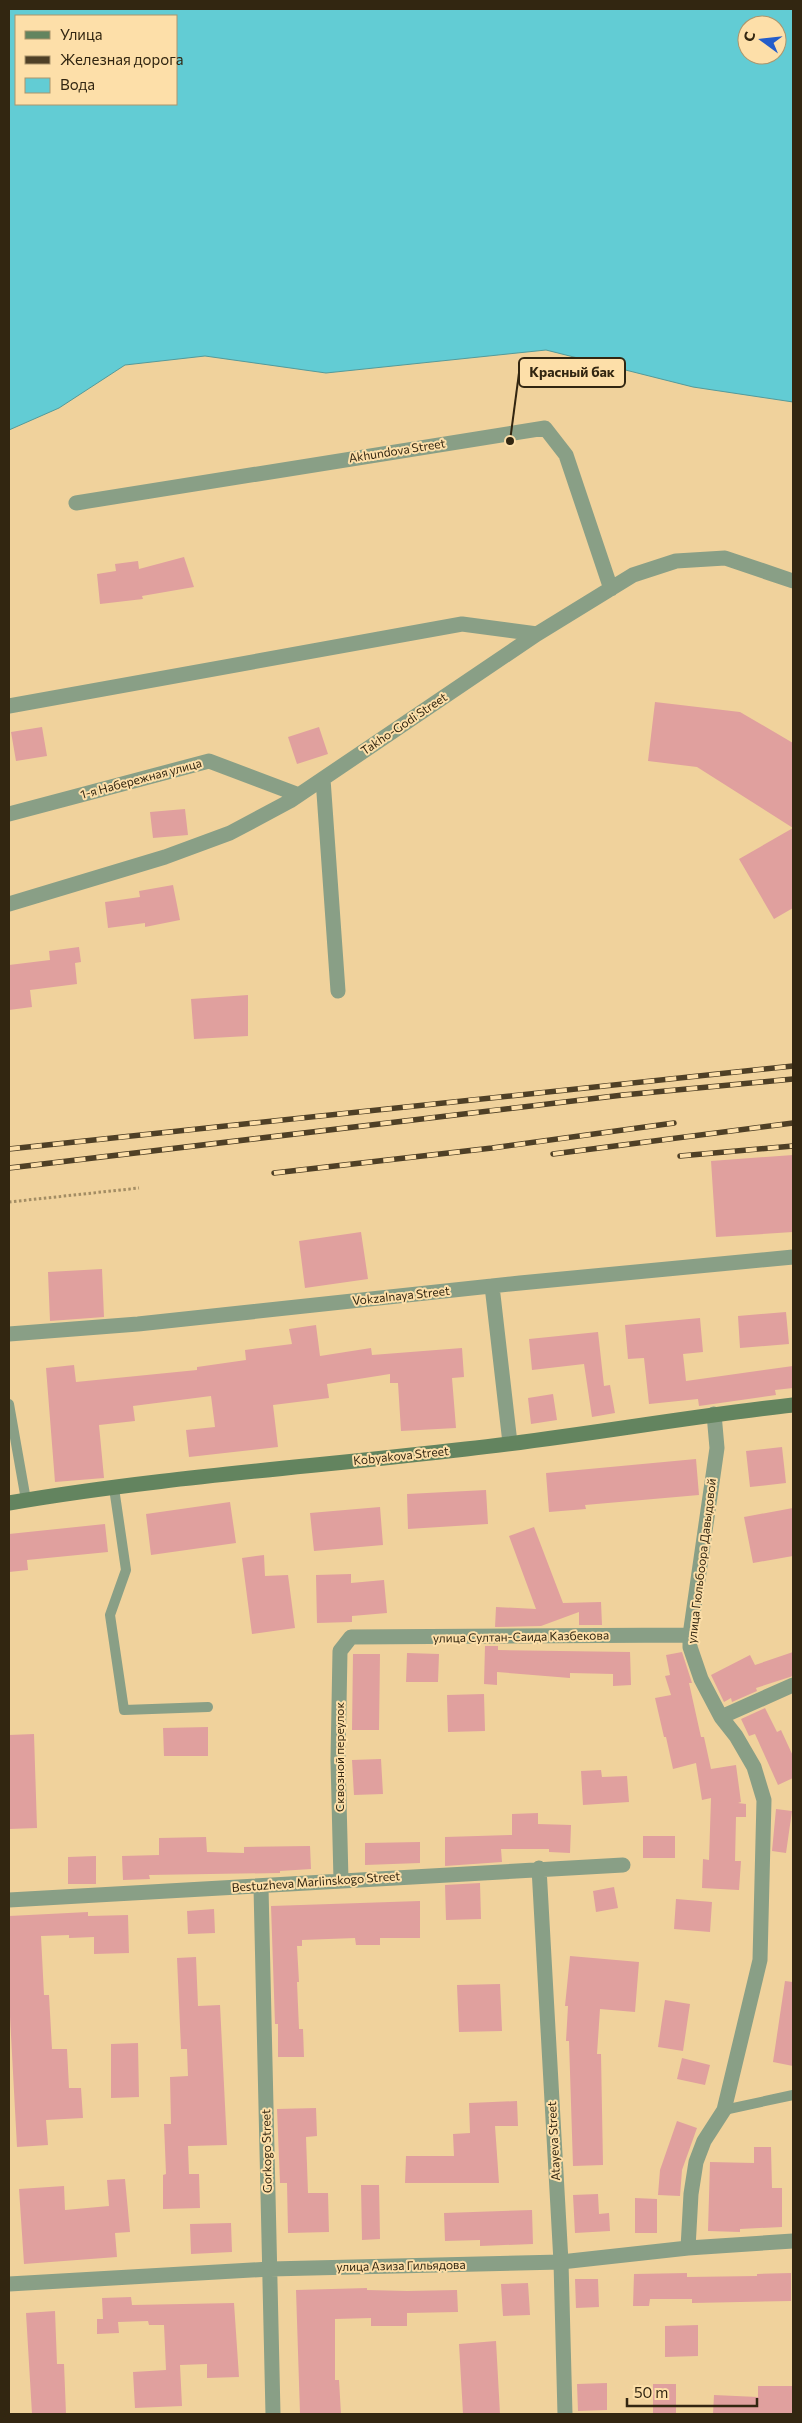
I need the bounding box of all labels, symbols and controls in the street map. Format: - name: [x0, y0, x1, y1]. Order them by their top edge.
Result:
- legend: [15, 15, 178, 105]
- north arrow: [737, 15, 787, 65]
- text: Улица: [60, 25, 102, 43]
- text: С: [740, 30, 758, 43]
- text: Железная дорога: [60, 50, 184, 68]
- text: Вода: [60, 75, 95, 93]
- callout: Красный бак: [519, 358, 625, 387]
- text: Красный бак: [529, 363, 615, 380]
- street label: Akhundova Street: [348, 435, 446, 465]
- street label: Takho-Godi Street: [358, 689, 449, 757]
- street label: 1-я Набережная улица: [79, 755, 203, 801]
- street label: Vokzalnaya Street: [351, 1283, 450, 1307]
- street label: Kobyakova Street: [353, 1443, 449, 1467]
- street label: улица Гюльбоора Давыдовой: [684, 1478, 718, 1644]
- street label: улица Султан-Саида Казбекова: [433, 1627, 609, 1645]
- street label: Сквозной переулок: [332, 1701, 346, 1812]
- street label: Bestuzheva Marlinskogo Street: [231, 1868, 401, 1894]
- street label: Atayeva Street: [544, 2101, 562, 2181]
- street label: Gorkogo Street: [258, 2109, 274, 2193]
- street label: улица Азиза Гильядова: [336, 2257, 466, 2273]
- scale bar: [627, 2376, 757, 2408]
- text: 50 m: [634, 2383, 668, 2401]

